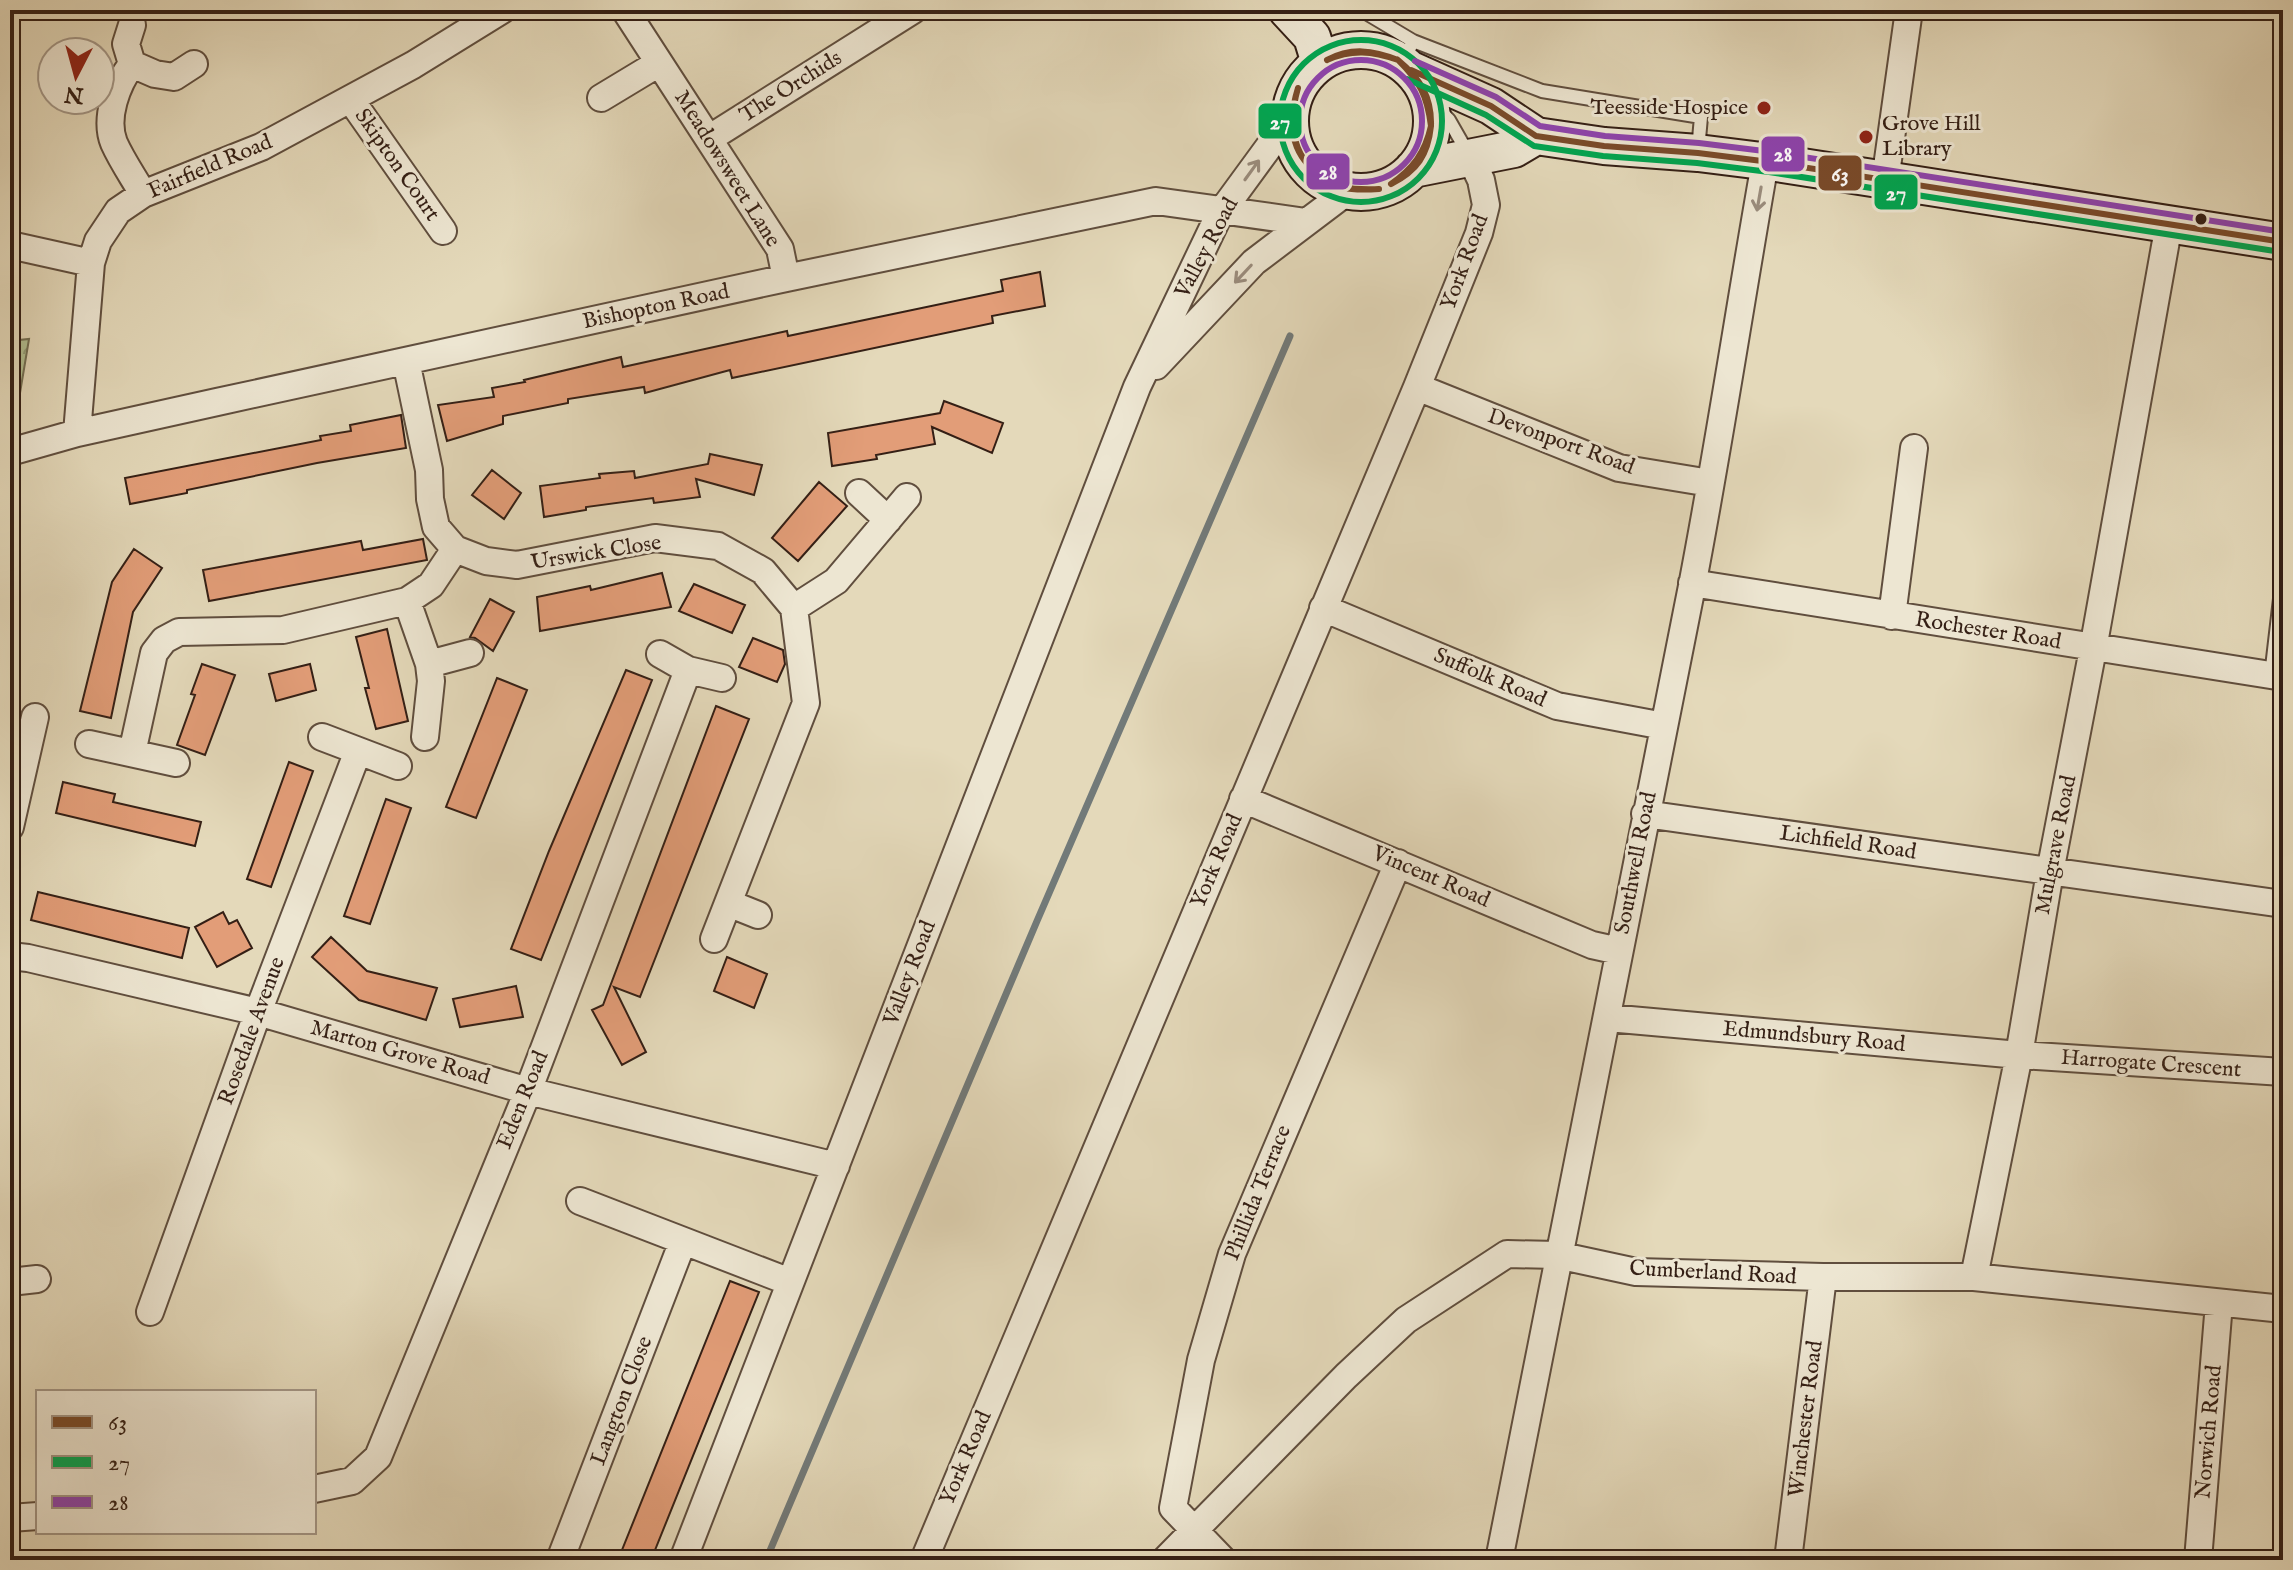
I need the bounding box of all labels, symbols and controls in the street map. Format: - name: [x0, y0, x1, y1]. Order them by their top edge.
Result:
- north arrow: [36, 36, 116, 116]
- street label: The Orchids: [735, 45, 847, 129]
- text: N: [63, 79, 86, 109]
- street label: Meadowsweet Lane: [668, 85, 786, 253]
- place label: Teesside Hospice: [1590, 94, 1748, 122]
- marker: Teesside Hospice: [1755, 99, 1773, 117]
- line badge: 27: [1257, 102, 1303, 140]
- street label: Skipton Court: [348, 103, 446, 227]
- text: 27: [1270, 109, 1290, 137]
- place label: Grove Hill Library: [1882, 110, 1981, 163]
- street label: Fairfield Road: [144, 128, 277, 206]
- marker: Grove Hill Library: [1857, 128, 1875, 146]
- line badge: 28: [1760, 135, 1806, 173]
- text: 28: [1774, 141, 1792, 169]
- line badge: 28: [1305, 152, 1351, 191]
- line badge: 63: [1817, 154, 1863, 192]
- text: 28: [1319, 159, 1337, 187]
- one-way arrow: [1243, 160, 1260, 181]
- text: 63: [1831, 161, 1849, 189]
- line badge: 27: [1873, 173, 1919, 211]
- text: 27: [1886, 180, 1906, 208]
- one-way arrow: [1750, 186, 1765, 211]
- street label: Valley Road: [1168, 193, 1245, 304]
- street label: York Road: [1435, 210, 1495, 314]
- unlabelled marker: [2193, 211, 2209, 227]
- one-way arrow: [1234, 263, 1252, 283]
- street label: Bishopton Road: [580, 278, 732, 336]
- street label: Devonport Road: [1484, 402, 1639, 482]
- street label: Urswick Close: [529, 529, 663, 577]
- street label: Rochester Road: [1913, 606, 2063, 656]
- street label: Suffolk Road: [1429, 642, 1551, 714]
- street label: Mulgrave Road: [2029, 773, 2083, 917]
- street label: Southwell Road: [1608, 789, 1664, 937]
- street label: York Road: [1185, 809, 1249, 912]
- street label: Lichfield Road: [1778, 820, 1918, 866]
- street label: Vincent Road: [1367, 839, 1494, 914]
- street label: Valley Road: [877, 916, 943, 1030]
- street label: Rosedale Avenue: [212, 953, 292, 1109]
- street label: Marton Grove Road: [307, 1014, 493, 1092]
- street label: Edmundsbury Road: [1722, 1015, 1907, 1059]
- street label: Harrogate Crescent: [2060, 1044, 2243, 1084]
- street label: Eden Road: [491, 1047, 555, 1153]
- street label: Phillida Terrace: [1218, 1121, 1298, 1265]
- street label: Cumberland Road: [1629, 1255, 1798, 1291]
- street label: Langton Close: [585, 1333, 659, 1469]
- street label: Winchester Road: [1782, 1339, 1830, 1499]
- street label: Norwich Road: [2189, 1364, 2229, 1500]
- legend: [36, 1390, 316, 1534]
- street label: York Road: [934, 1406, 998, 1509]
- text: 63: [108, 1408, 127, 1439]
- text: 27: [108, 1448, 130, 1479]
- text: 28: [108, 1488, 129, 1519]

